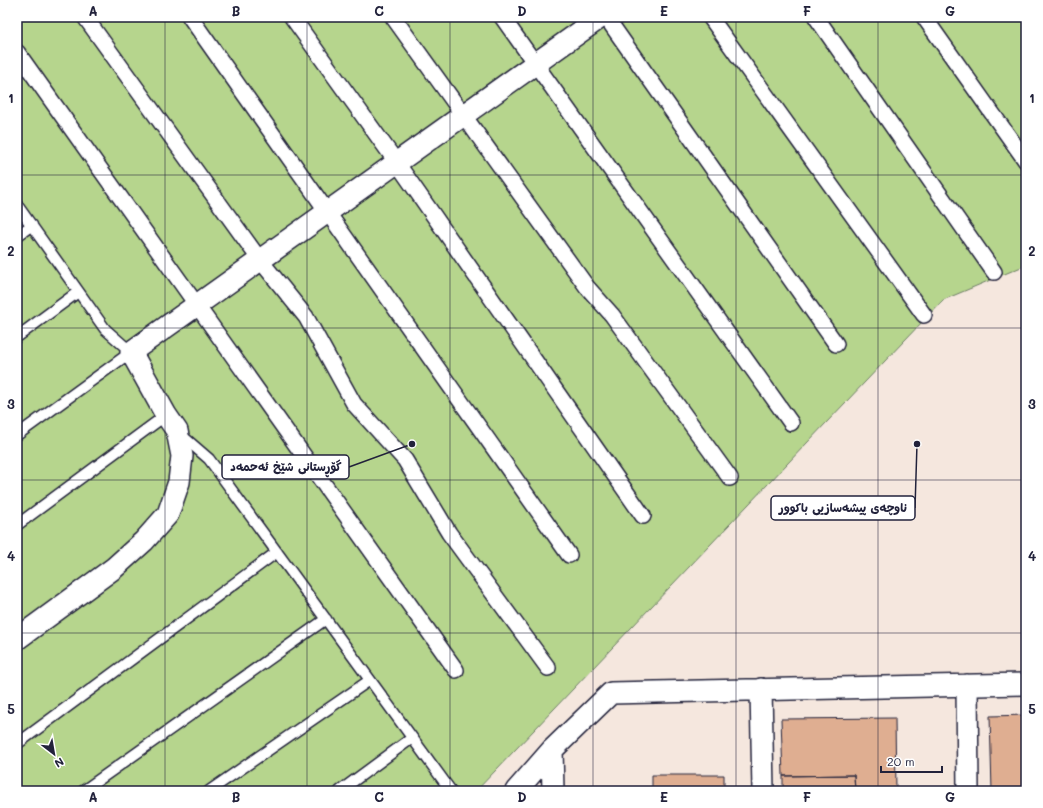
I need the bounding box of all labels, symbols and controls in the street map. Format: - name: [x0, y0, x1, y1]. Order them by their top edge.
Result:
- text: A: [88, 2, 98, 19]
- text: B: [232, 2, 241, 19]
- text: C: [374, 2, 384, 19]
- text: D: [517, 2, 527, 19]
- text: E: [660, 2, 668, 19]
- text: F: [803, 2, 811, 19]
- text: G: [945, 2, 955, 19]
- text: 1: [8, 89, 14, 106]
- text: 1: [1029, 89, 1035, 106]
- text: 2: [7, 242, 15, 259]
- text: 2: [1028, 242, 1036, 259]
- text: 3: [7, 395, 15, 412]
- text: 3: [1028, 395, 1036, 412]
- callout: گۆڕستانی شێخ ئەحمەد: [222, 455, 349, 479]
- text: گۆڕستانی شێخ ئەحمەد: [230, 458, 342, 478]
- callout: ناوچەی پیشەسازیی باکوور: [771, 496, 915, 520]
- text: ناوچەی پیشەسازیی باکوور: [778, 499, 907, 516]
- text: 4: [7, 547, 15, 564]
- text: 4: [1028, 547, 1036, 564]
- text: 5: [7, 700, 15, 717]
- text: 5: [1028, 700, 1036, 717]
- north arrow: [34, 734, 74, 774]
- scale bar: [881, 748, 942, 774]
- text: 20 m: [887, 753, 915, 769]
- text: N: [52, 754, 67, 772]
- text: A: [88, 788, 98, 805]
- text: B: [232, 788, 241, 805]
- text: C: [374, 788, 384, 805]
- text: D: [517, 788, 527, 805]
- text: E: [660, 788, 668, 805]
- text: F: [803, 788, 811, 805]
- text: G: [945, 788, 955, 805]

